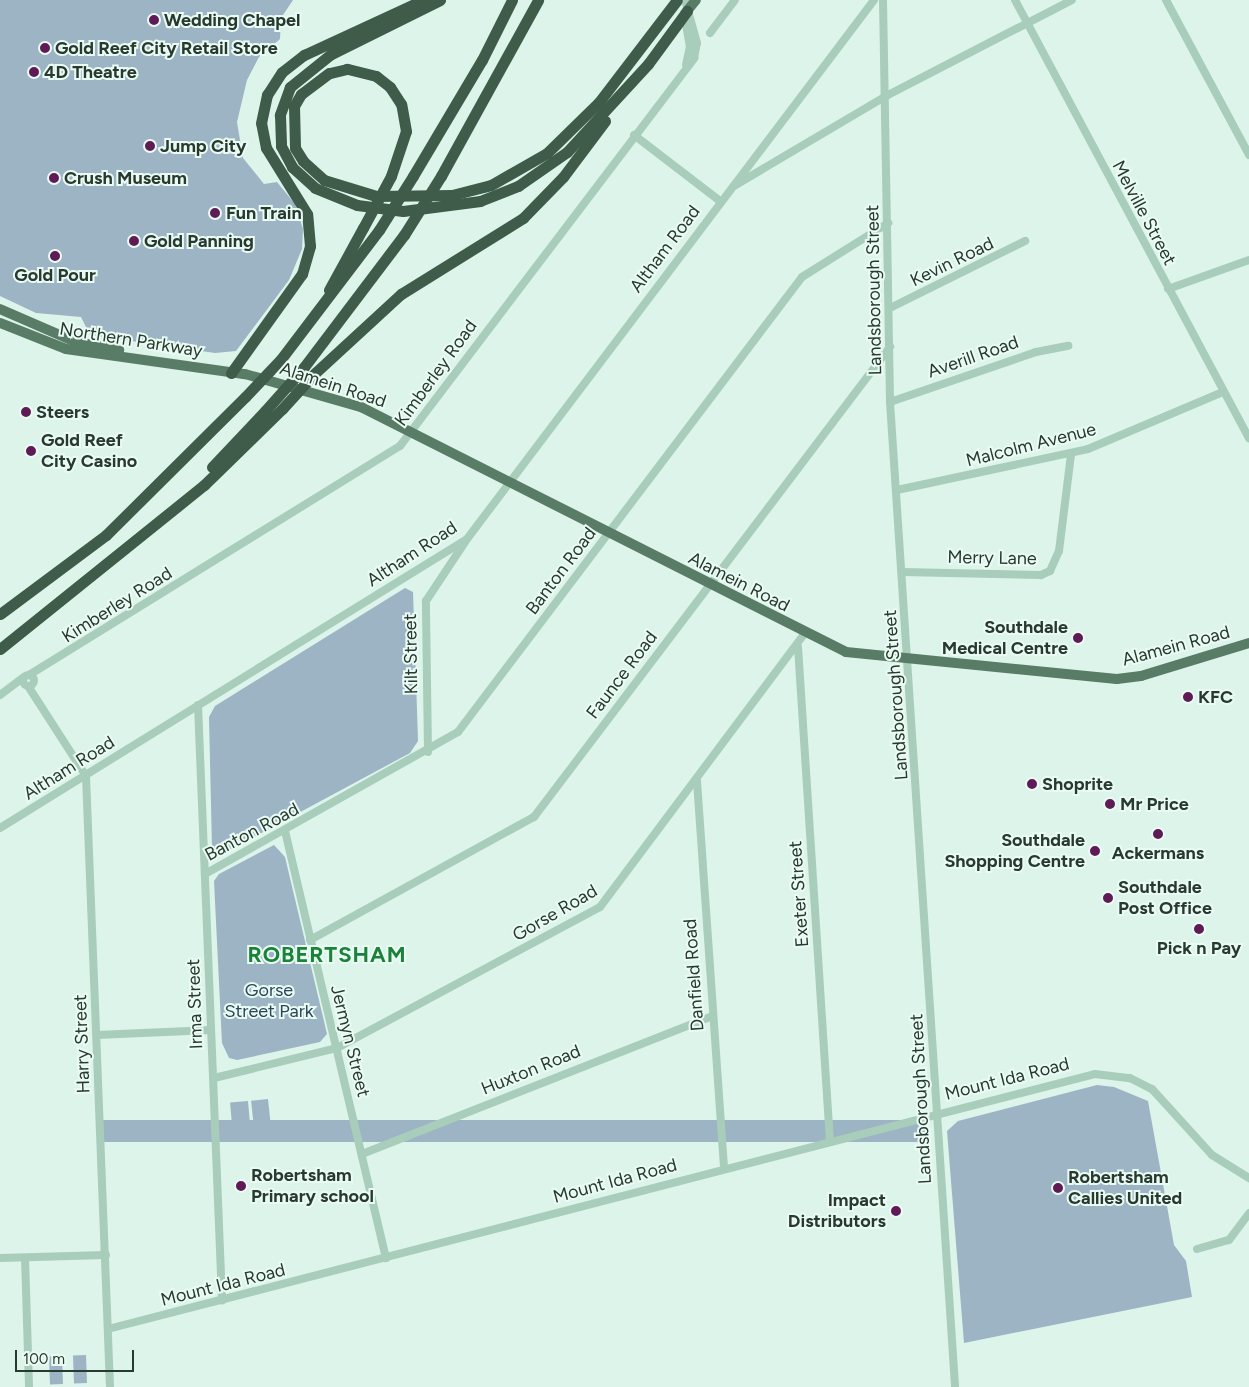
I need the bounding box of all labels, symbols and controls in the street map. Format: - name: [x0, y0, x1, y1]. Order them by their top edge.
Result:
- place label: Wedding Chapel: [164, 9, 301, 31]
- marker: Wedding Chapel: [148, 14, 160, 26]
- place label: Gold Reef City Retail Store: [55, 37, 278, 59]
- marker: Gold Reef City Retail Store: [39, 42, 51, 54]
- place label: 4D Theatre: [44, 61, 137, 83]
- marker: 4D Theatre: [28, 66, 40, 78]
- place label: Jump City: [160, 135, 246, 157]
- marker: Jump City: [144, 140, 156, 152]
- street label: Melville Street: [1107, 157, 1181, 269]
- place label: Crush Museum: [64, 167, 187, 189]
- marker: Crush Museum: [48, 172, 60, 184]
- street label: Altham Road: [625, 201, 705, 297]
- place label: Fun Train: [226, 202, 302, 224]
- street label: Landsborough Street: [862, 205, 886, 375]
- marker: Fun Train: [208, 206, 222, 220]
- place label: Gold Panning: [144, 230, 254, 252]
- street label: Kevin Road: [907, 233, 997, 291]
- marker: Gold Panning: [128, 235, 140, 247]
- marker: Gold Pour: [49, 250, 61, 262]
- place label: Gold Pour: [14, 264, 96, 286]
- street label: Kimberley Road: [390, 316, 482, 430]
- street label: Northern Parkway: [58, 318, 204, 362]
- street label: Averill Road: [925, 331, 1021, 383]
- street label: Alamein Road: [277, 358, 389, 412]
- place label: Steers: [36, 401, 89, 423]
- marker: Steers: [20, 406, 32, 418]
- street label: Malcolm Avenue: [964, 418, 1098, 472]
- place label: Gold Reef City Casino: [41, 430, 137, 472]
- marker: Gold Reef City Casino: [25, 445, 37, 457]
- street label: Altham Road: [363, 517, 461, 591]
- street label: Banton Road: [521, 523, 601, 619]
- street label: Merry Lane: [947, 546, 1037, 570]
- street label: Alamein Road: [685, 547, 793, 617]
- street label: Kimberley Road: [58, 563, 176, 647]
- street label: Landsborough Street: [879, 609, 913, 781]
- street label: Kilt Street: [399, 613, 423, 695]
- place label: Southdale Medical Centre: [942, 617, 1068, 660]
- street label: Alamein Road: [1120, 621, 1232, 671]
- street label: Faunce Road: [582, 627, 662, 723]
- marker: Southdale Medical Centre: [1072, 632, 1084, 644]
- place label: KFC: [1198, 686, 1233, 708]
- marker: KFC: [1182, 691, 1194, 703]
- street label: Altham Road: [19, 731, 119, 805]
- place label: Shoprite: [1042, 773, 1113, 795]
- marker: Shoprite: [1026, 778, 1038, 790]
- place label: Mr Price: [1120, 793, 1189, 815]
- street label: Banton Road: [201, 798, 303, 866]
- marker: Mr Price: [1104, 798, 1116, 810]
- marker: Ackermans: [1152, 828, 1164, 840]
- place label: Southdale Shopping Centre: [944, 830, 1085, 872]
- street label: Exeter Street: [785, 840, 813, 948]
- place label: Ackermans: [1112, 842, 1204, 864]
- marker: Southdale Shopping Centre: [1089, 845, 1101, 857]
- place label: Southdale Post Office: [1118, 877, 1212, 920]
- street label: Gorse Road: [509, 880, 601, 946]
- marker: Southdale Post Office: [1102, 892, 1114, 904]
- street label: Danfield Road: [679, 918, 709, 1032]
- marker: Pick n Pay: [1193, 923, 1205, 935]
- place label: Pick n Pay: [1157, 937, 1241, 959]
- district label: ROBERTSHAM: [246, 942, 408, 968]
- street label: Irma Street: [183, 958, 207, 1050]
- park label: Gorse Street Park: [224, 980, 314, 1022]
- street label: Jermyn Street: [326, 983, 374, 1099]
- street label: Harry Street: [69, 994, 95, 1094]
- street label: Landsborough Street: [906, 1013, 936, 1185]
- street label: Huxton Road: [478, 1040, 584, 1100]
- street label: Mount Ida Road: [943, 1053, 1071, 1105]
- street label: Mount Ida Road: [551, 1154, 679, 1208]
- place label: Robertsham Primary school: [251, 1165, 374, 1208]
- place label: Robertsham Callies United: [1068, 1167, 1182, 1210]
- marker: Robertsham Primary school: [235, 1180, 247, 1192]
- marker: Robertsham Callies United: [1052, 1182, 1064, 1194]
- place label: Impact Distributors: [788, 1190, 886, 1232]
- marker: Impact Distributors: [890, 1205, 902, 1217]
- street label: Mount Ida Road: [159, 1259, 287, 1311]
- scale bar: [18, 1340, 136, 1372]
- text: 100 m: [23, 1350, 65, 1368]

